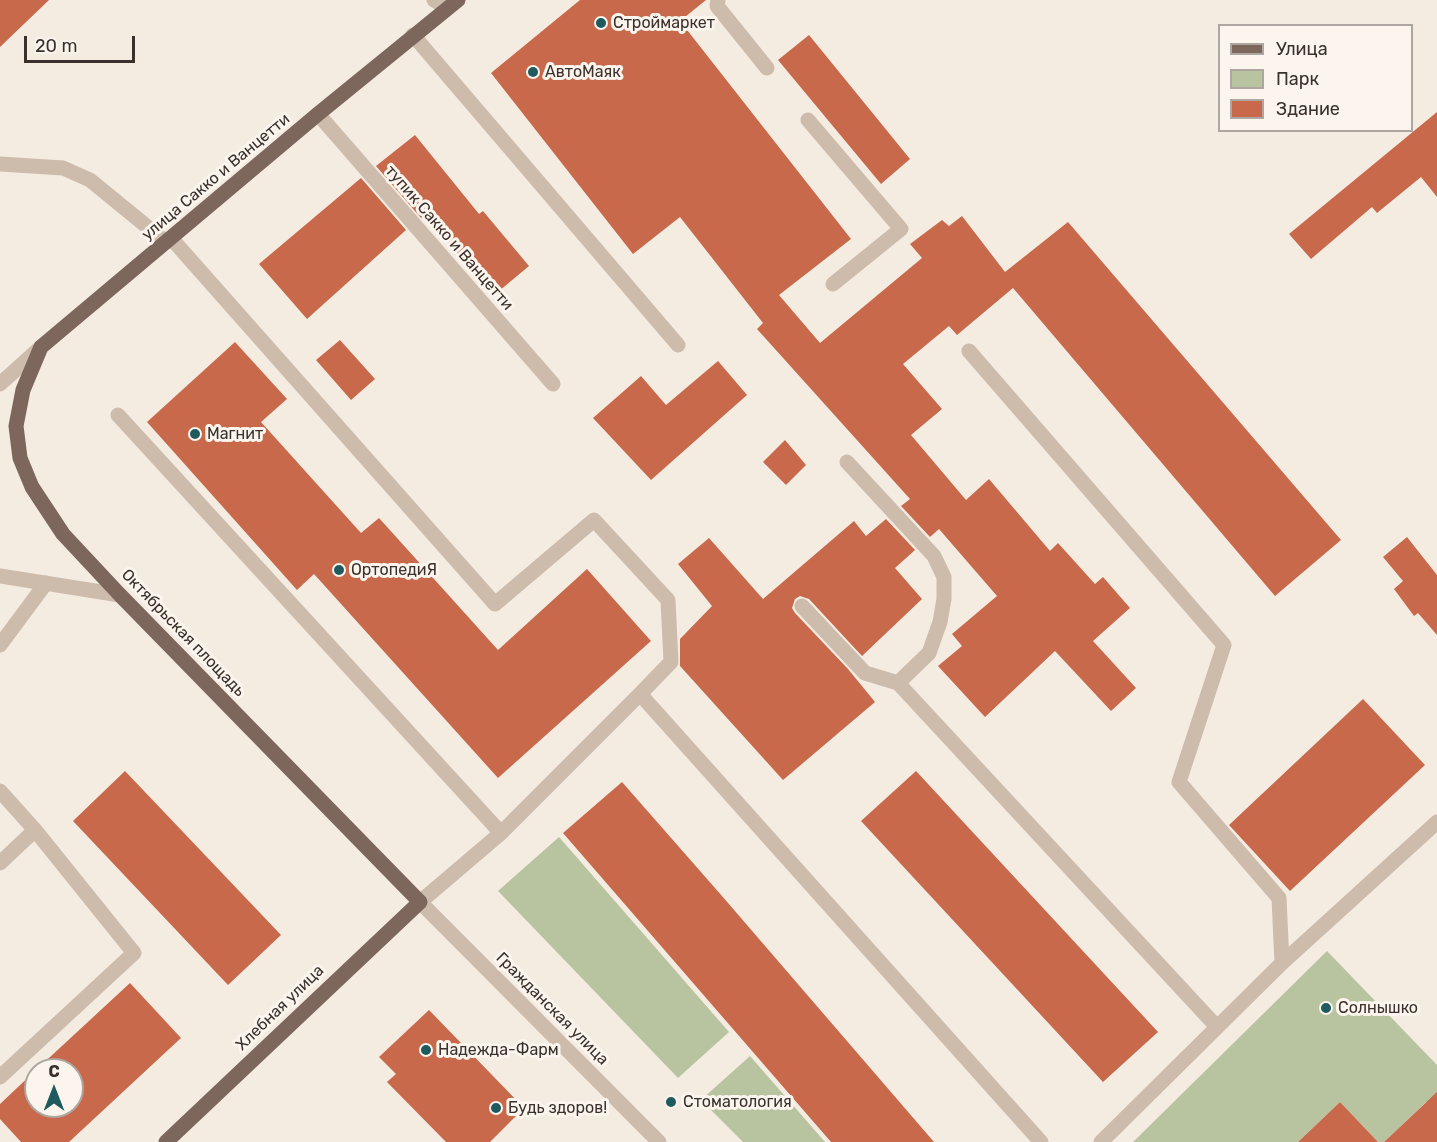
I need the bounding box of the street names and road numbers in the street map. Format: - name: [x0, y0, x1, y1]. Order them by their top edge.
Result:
- street label: улица Сакко и Ванцетти: [138, 109, 294, 245]
- street label: тупик Сакко и Ванцетти: [381, 162, 517, 314]
- street label: Октябрьская площадь: [117, 565, 249, 701]
- street label: Гражданская улица: [492, 949, 612, 1069]
- street label: Хлебная улица: [232, 961, 328, 1055]

